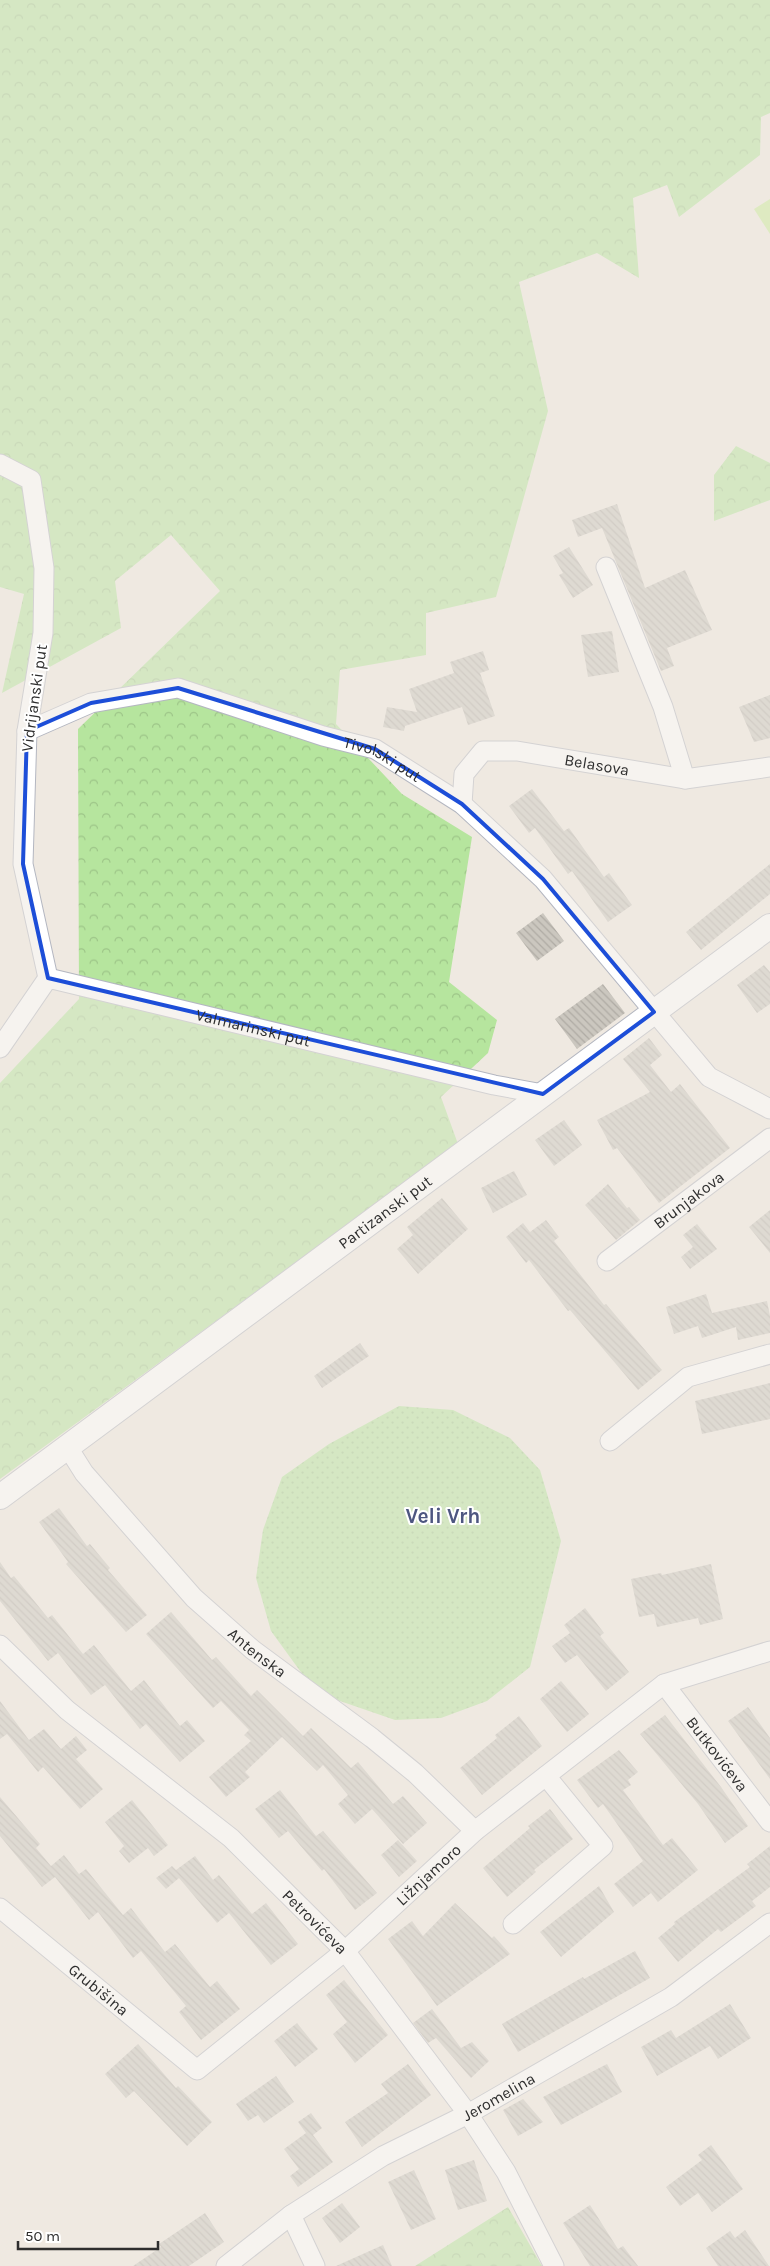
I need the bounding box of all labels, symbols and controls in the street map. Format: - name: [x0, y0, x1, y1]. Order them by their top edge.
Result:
- street label: Vidrijanski put: [17, 643, 51, 753]
- street label: Tivolski put: [342, 732, 425, 785]
- street label: Belasova: [563, 750, 631, 779]
- street label: Valmarinski put: [194, 1004, 312, 1050]
- street label: Brunjakova: [649, 1167, 728, 1232]
- street label: Partizanski put: [334, 1171, 435, 1253]
- district label: Veli Vrh: [406, 1504, 480, 1528]
- street label: Antenska: [225, 1623, 290, 1681]
- street label: Butkovićeva: [683, 1712, 752, 1795]
- street label: Ližnjamoro: [392, 1840, 464, 1909]
- street label: Petrovićeva: [279, 1885, 352, 1958]
- street label: Grubišina: [65, 1959, 133, 2019]
- street label: Jeromelina: [459, 2068, 538, 2125]
- scale bar: [18, 2218, 158, 2250]
- text: 50 m: [25, 2227, 60, 2245]

